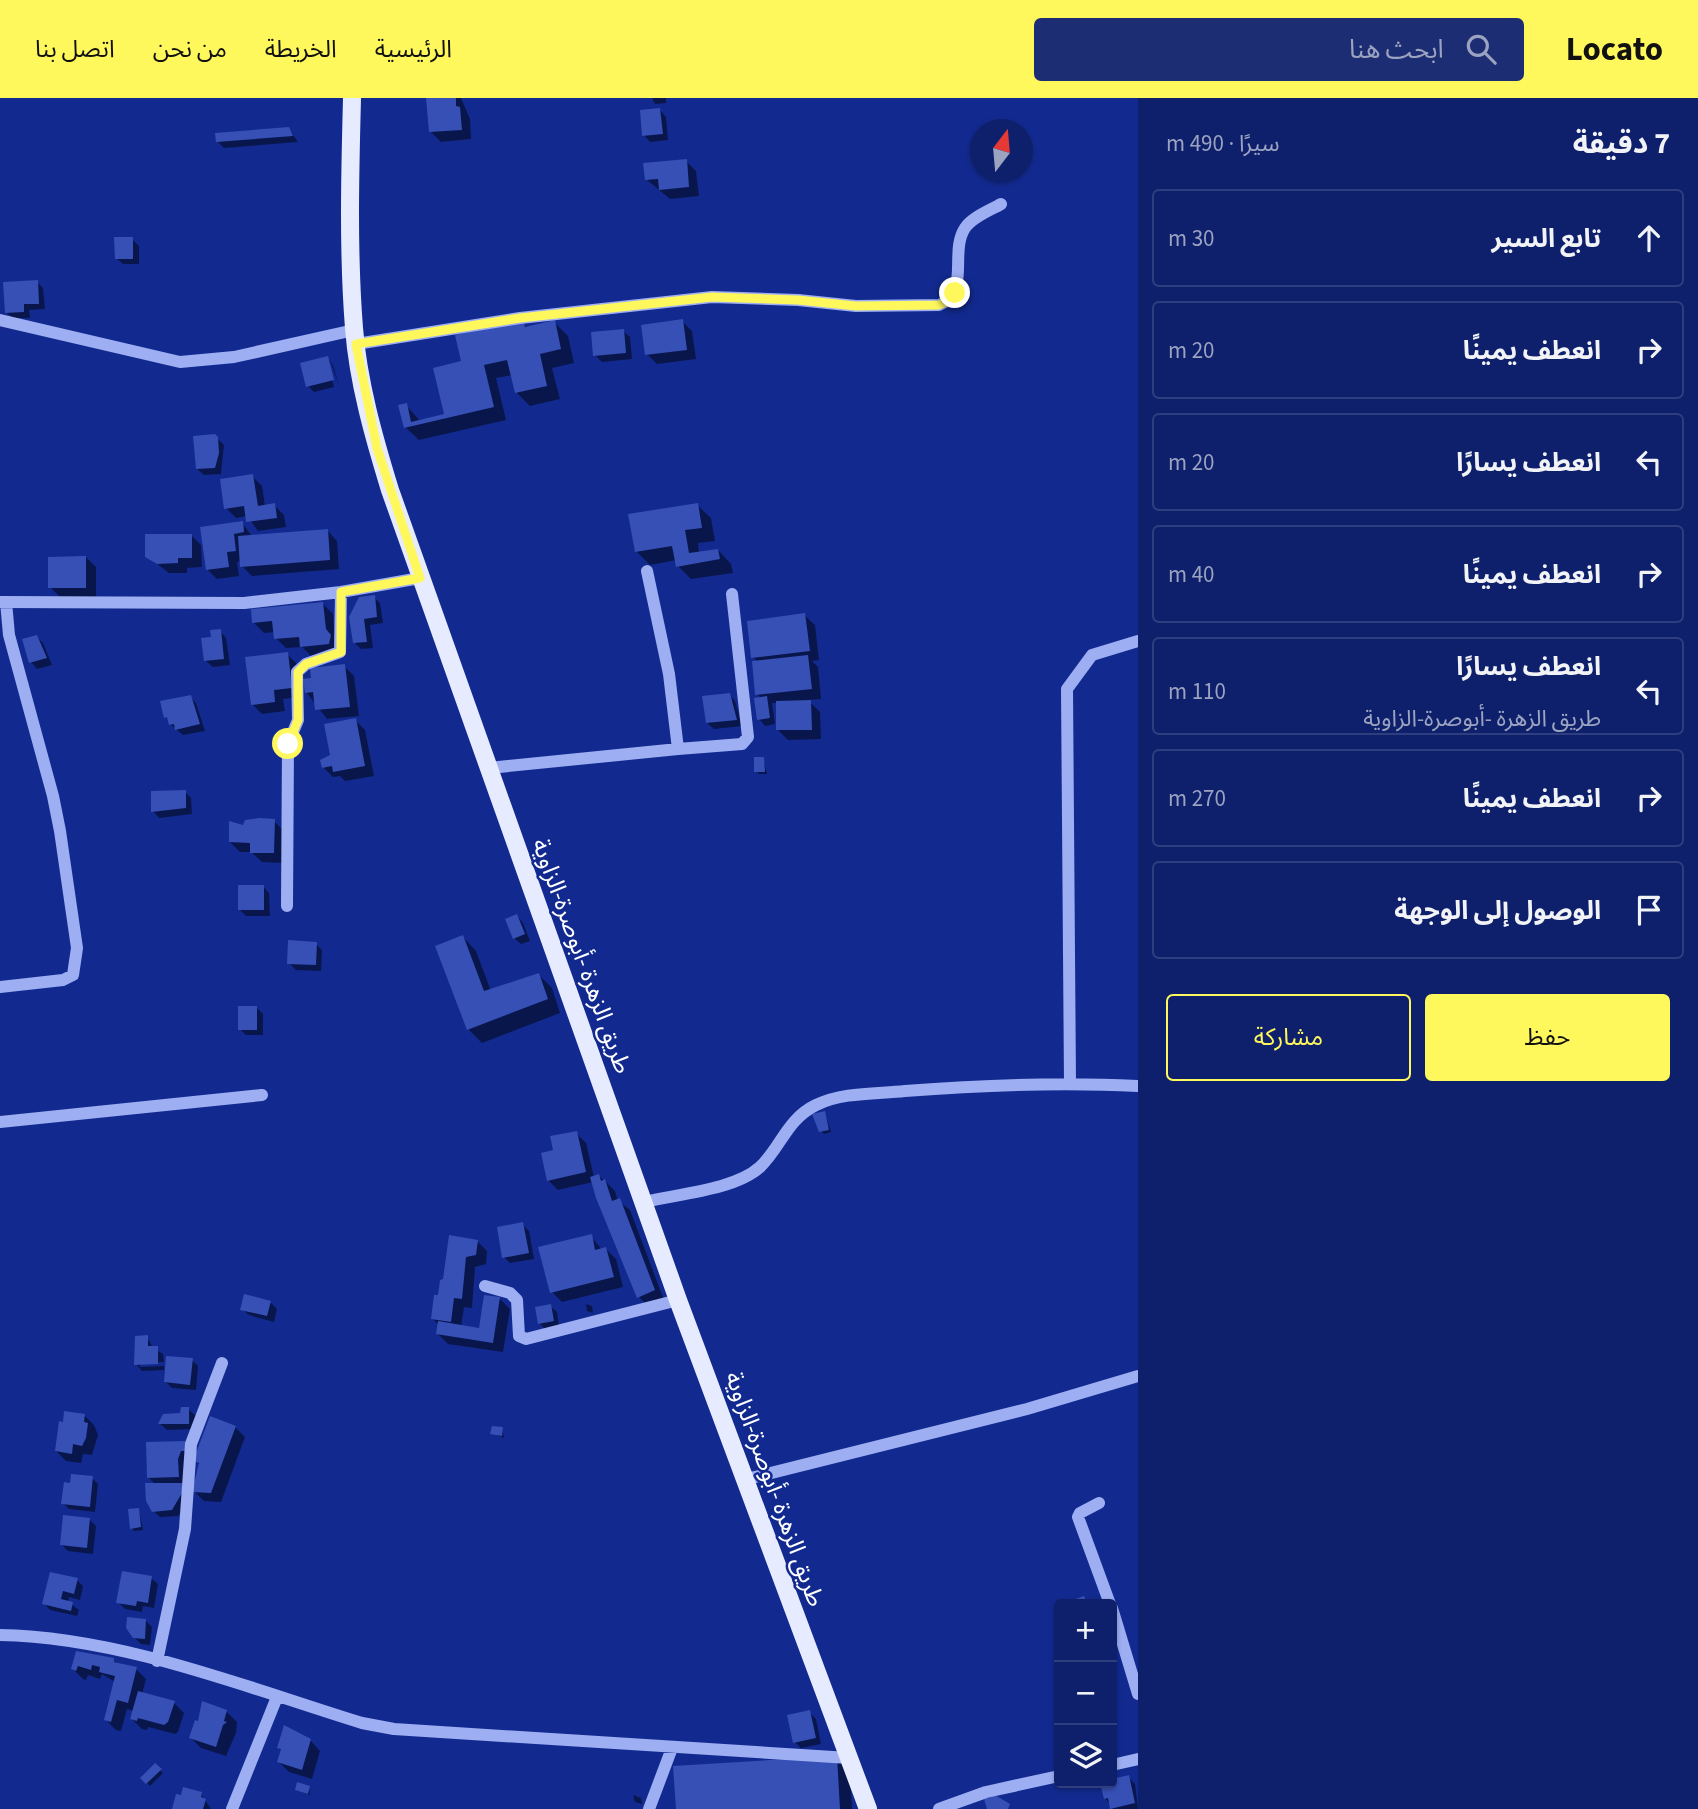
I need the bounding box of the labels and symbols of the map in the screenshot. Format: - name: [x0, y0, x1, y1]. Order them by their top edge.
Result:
- north arrow: [970, 119, 1033, 182]
- route end: [939, 277, 970, 308]
- route start: [272, 728, 303, 759]
- street label: طريق الزهرة -أبوصرة-الزاوية: [523, 834, 640, 1079]
- street label: طريق الزهرة -أبوصرة-الزاوية: [716, 1367, 833, 1612]

